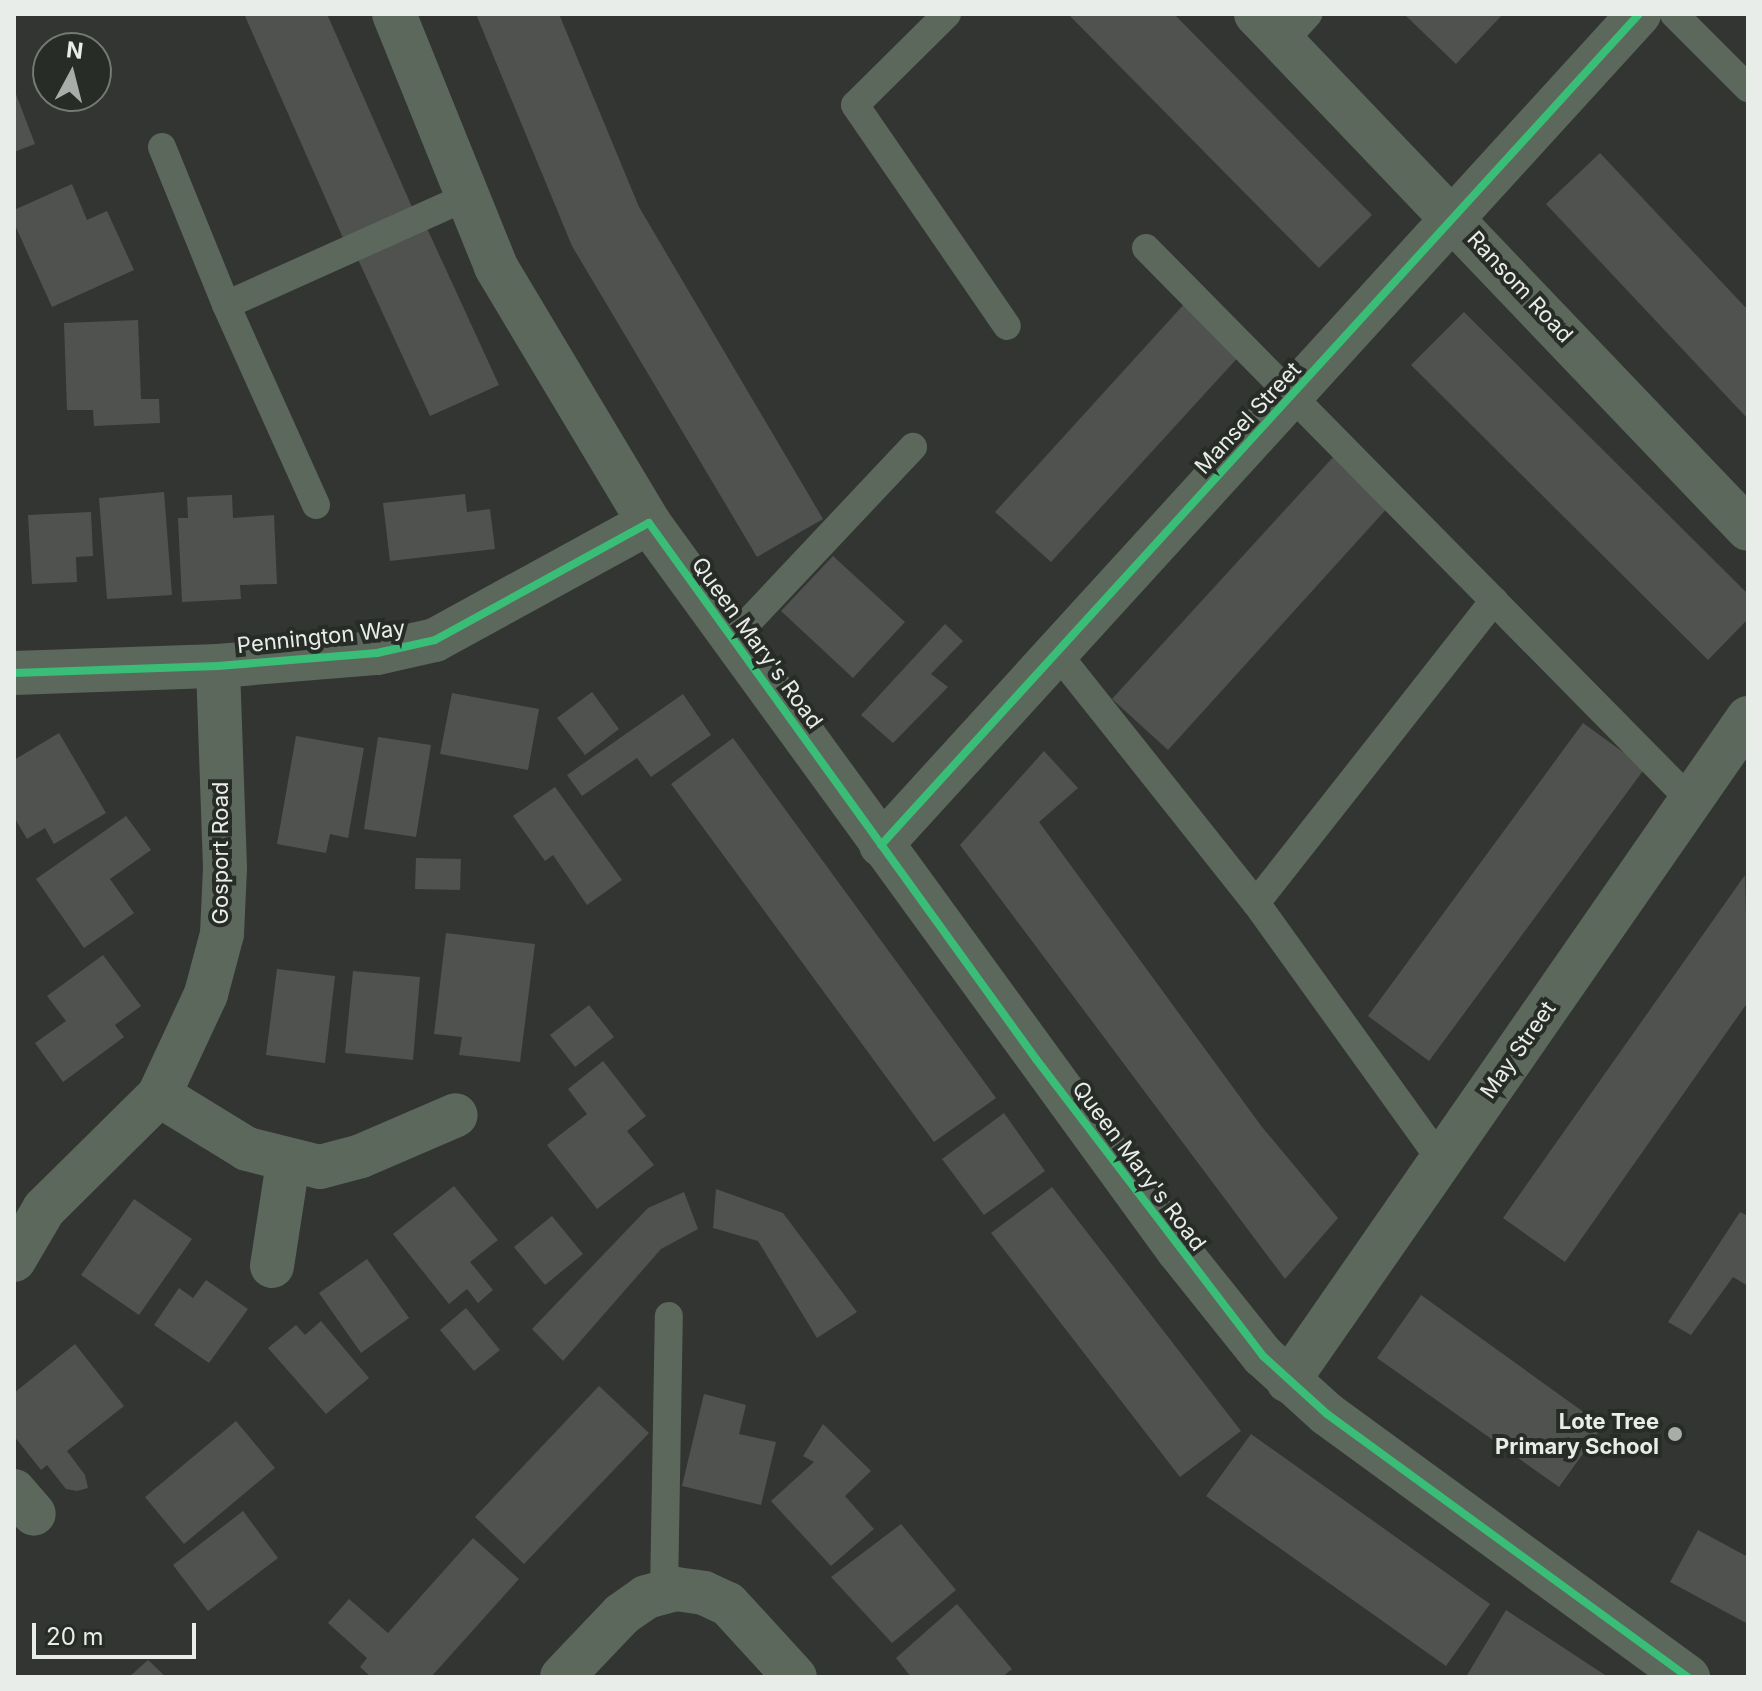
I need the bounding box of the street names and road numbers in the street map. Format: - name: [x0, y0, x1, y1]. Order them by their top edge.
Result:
- street label: Ransom Road: [1462, 226, 1578, 348]
- street label: Mansel Street: [1189, 357, 1307, 479]
- street label: Queen Mary's Road: [686, 552, 828, 734]
- street label: Pennington Way: [236, 615, 406, 659]
- street label: Gosport Road: [208, 782, 234, 924]
- street label: May Street: [1475, 996, 1561, 1104]
- street label: Queen Mary's Road: [1067, 1076, 1211, 1256]

